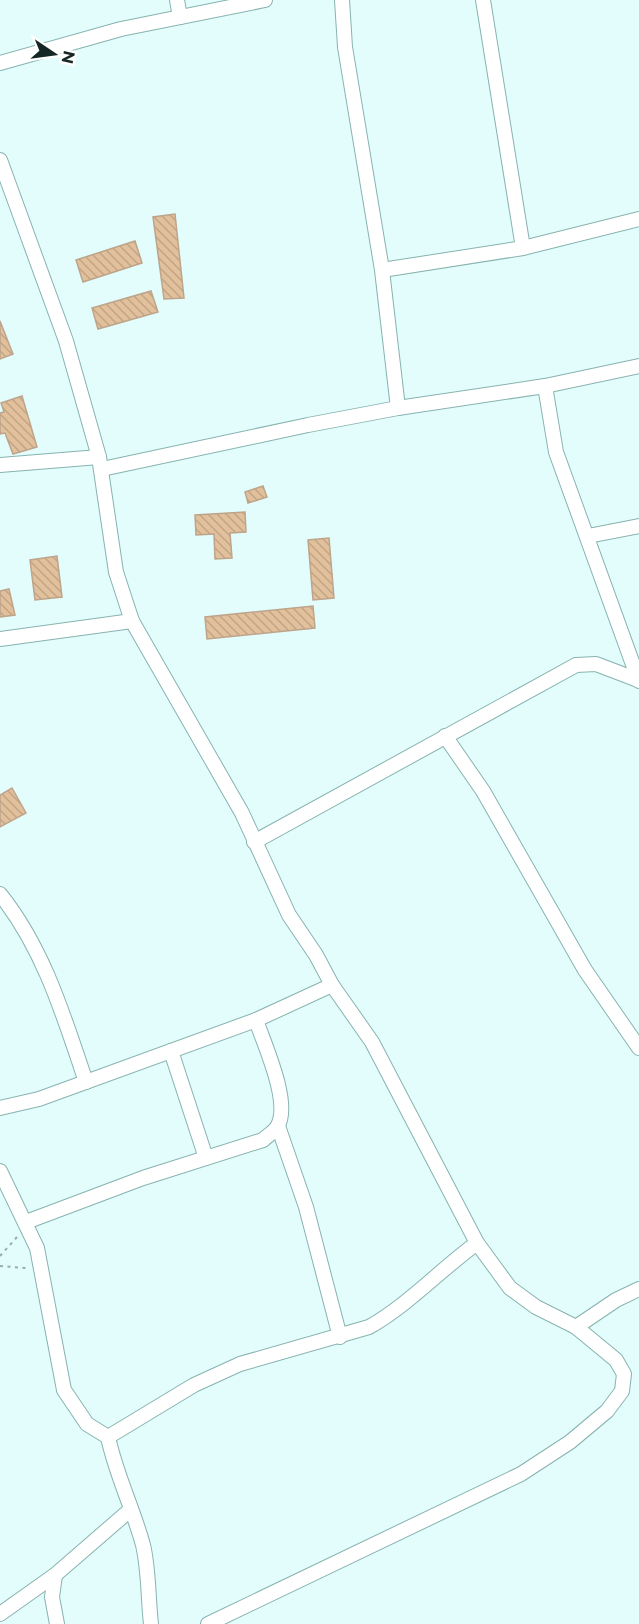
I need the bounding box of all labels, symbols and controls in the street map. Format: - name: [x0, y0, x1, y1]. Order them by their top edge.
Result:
- north arrow: [24, 24, 84, 84]
- text: N: [57, 49, 79, 66]

